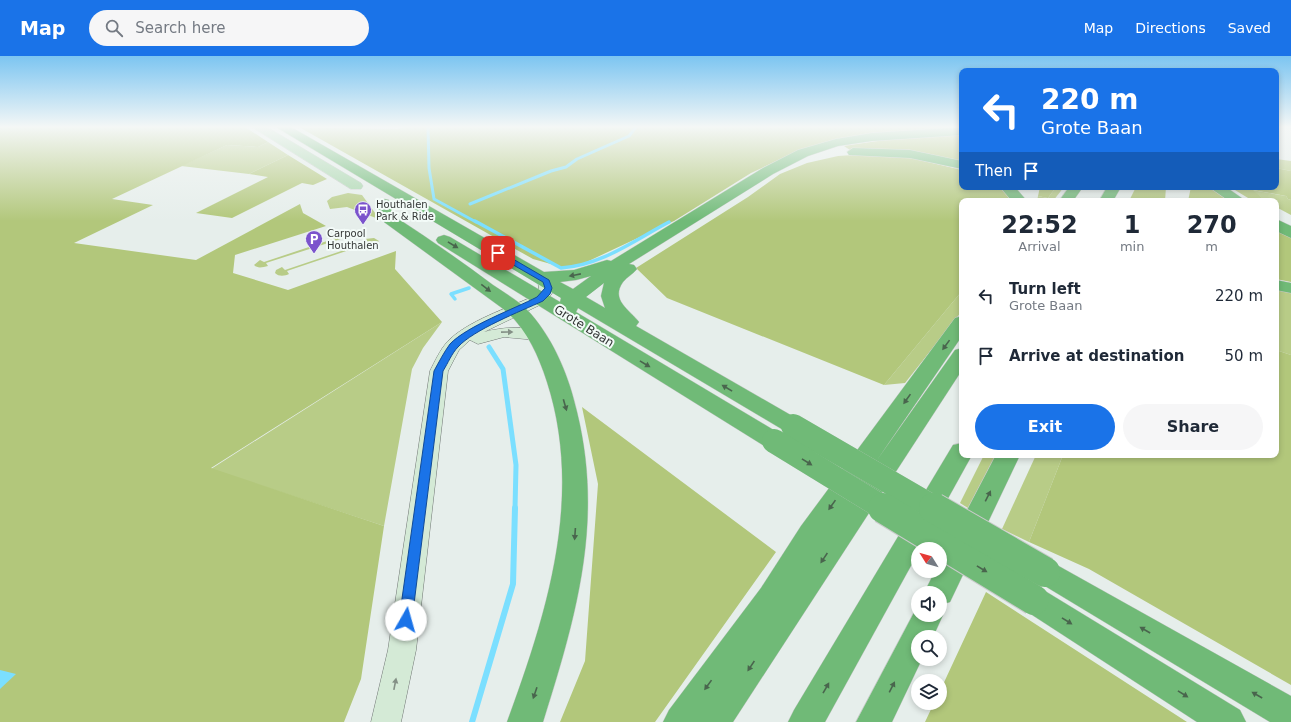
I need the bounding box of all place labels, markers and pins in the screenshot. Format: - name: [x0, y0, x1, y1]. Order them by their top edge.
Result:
- place label: Houthalen Park & Ride: [376, 199, 434, 222]
- bus stop icon: Houthalen Park & Ride: [353, 200, 373, 225]
- place label: Carpool Houthalen: [327, 228, 379, 251]
- parking icon: Carpool Houthalen: [304, 229, 324, 254]
- pin: [481, 236, 515, 270]

